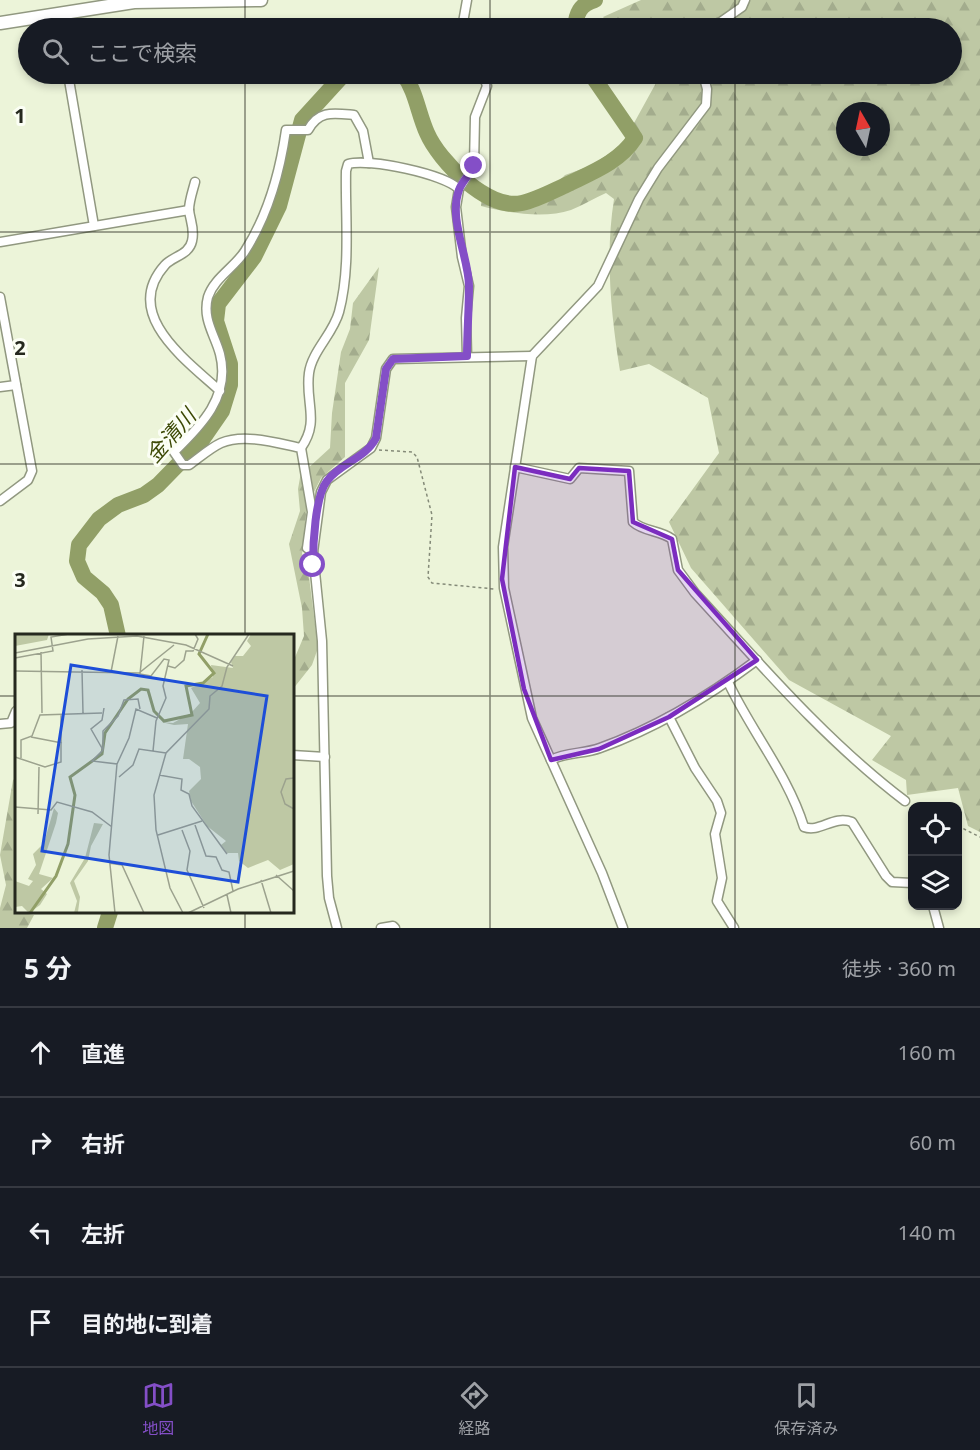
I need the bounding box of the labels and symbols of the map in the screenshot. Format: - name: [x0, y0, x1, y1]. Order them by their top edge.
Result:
- text: 1: [14, 102, 26, 129]
- north arrow: [836, 102, 890, 156]
- route end: [460, 152, 486, 178]
- text: 2: [14, 334, 26, 361]
- water label: 金清川: [139, 401, 203, 468]
- route start: [299, 551, 325, 577]
- text: 3: [14, 566, 26, 593]
- inset map: [15, 634, 294, 913]

